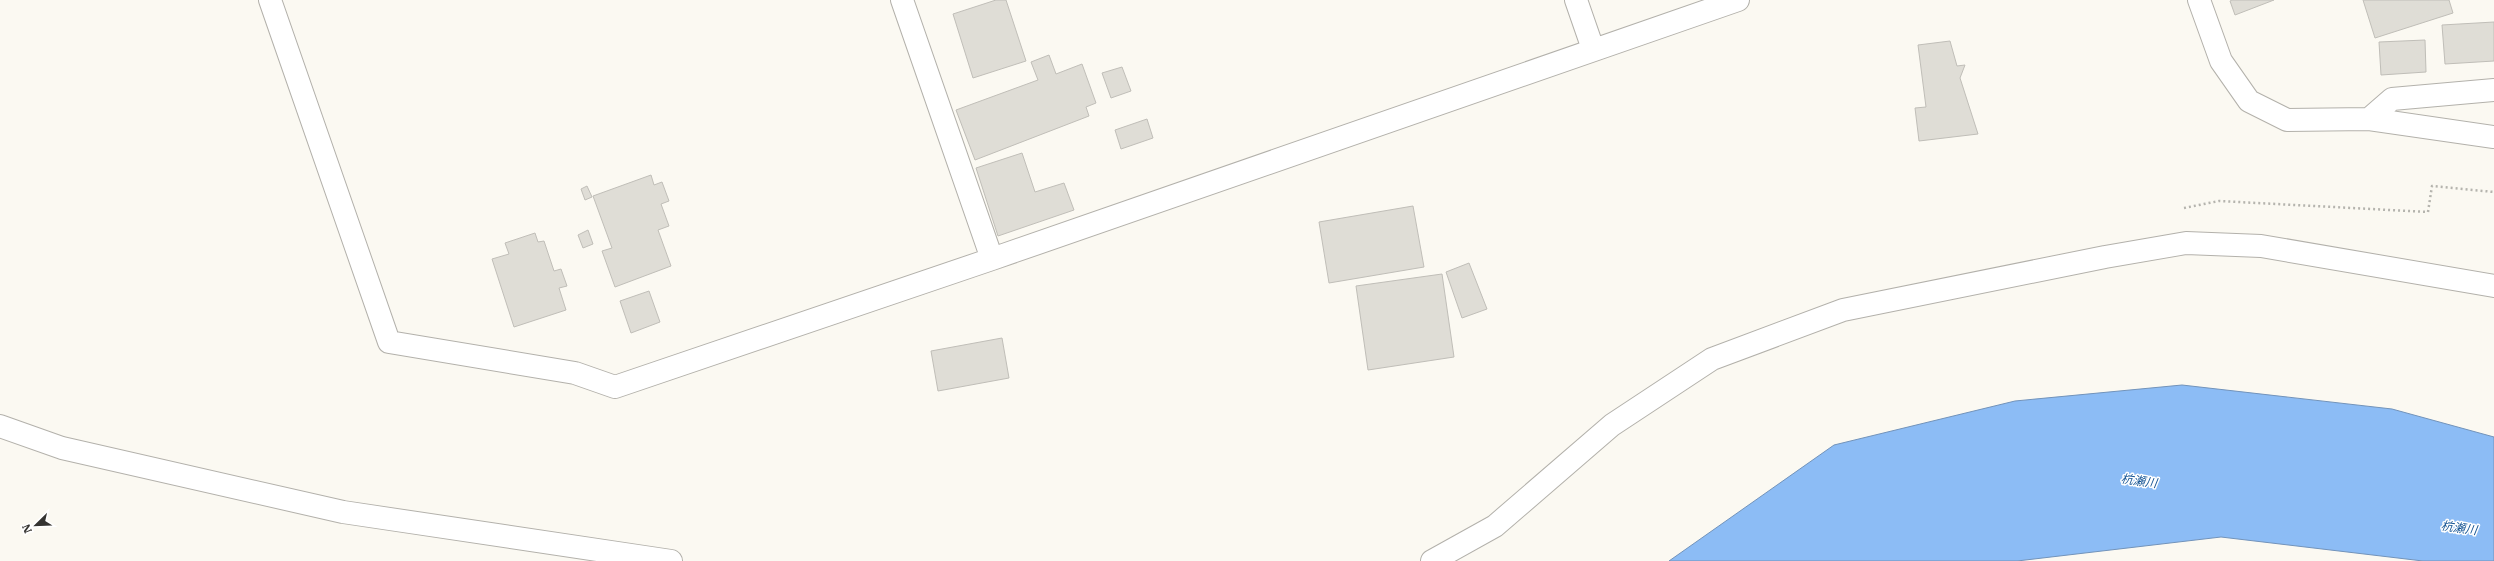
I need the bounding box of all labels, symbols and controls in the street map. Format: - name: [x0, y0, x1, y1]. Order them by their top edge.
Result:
- water label: 杭瀬川: [2120, 471, 2160, 491]
- north arrow: [16, 505, 56, 545]
- water label: 杭瀬川: [2440, 518, 2480, 538]
- text: N: [19, 522, 35, 536]

